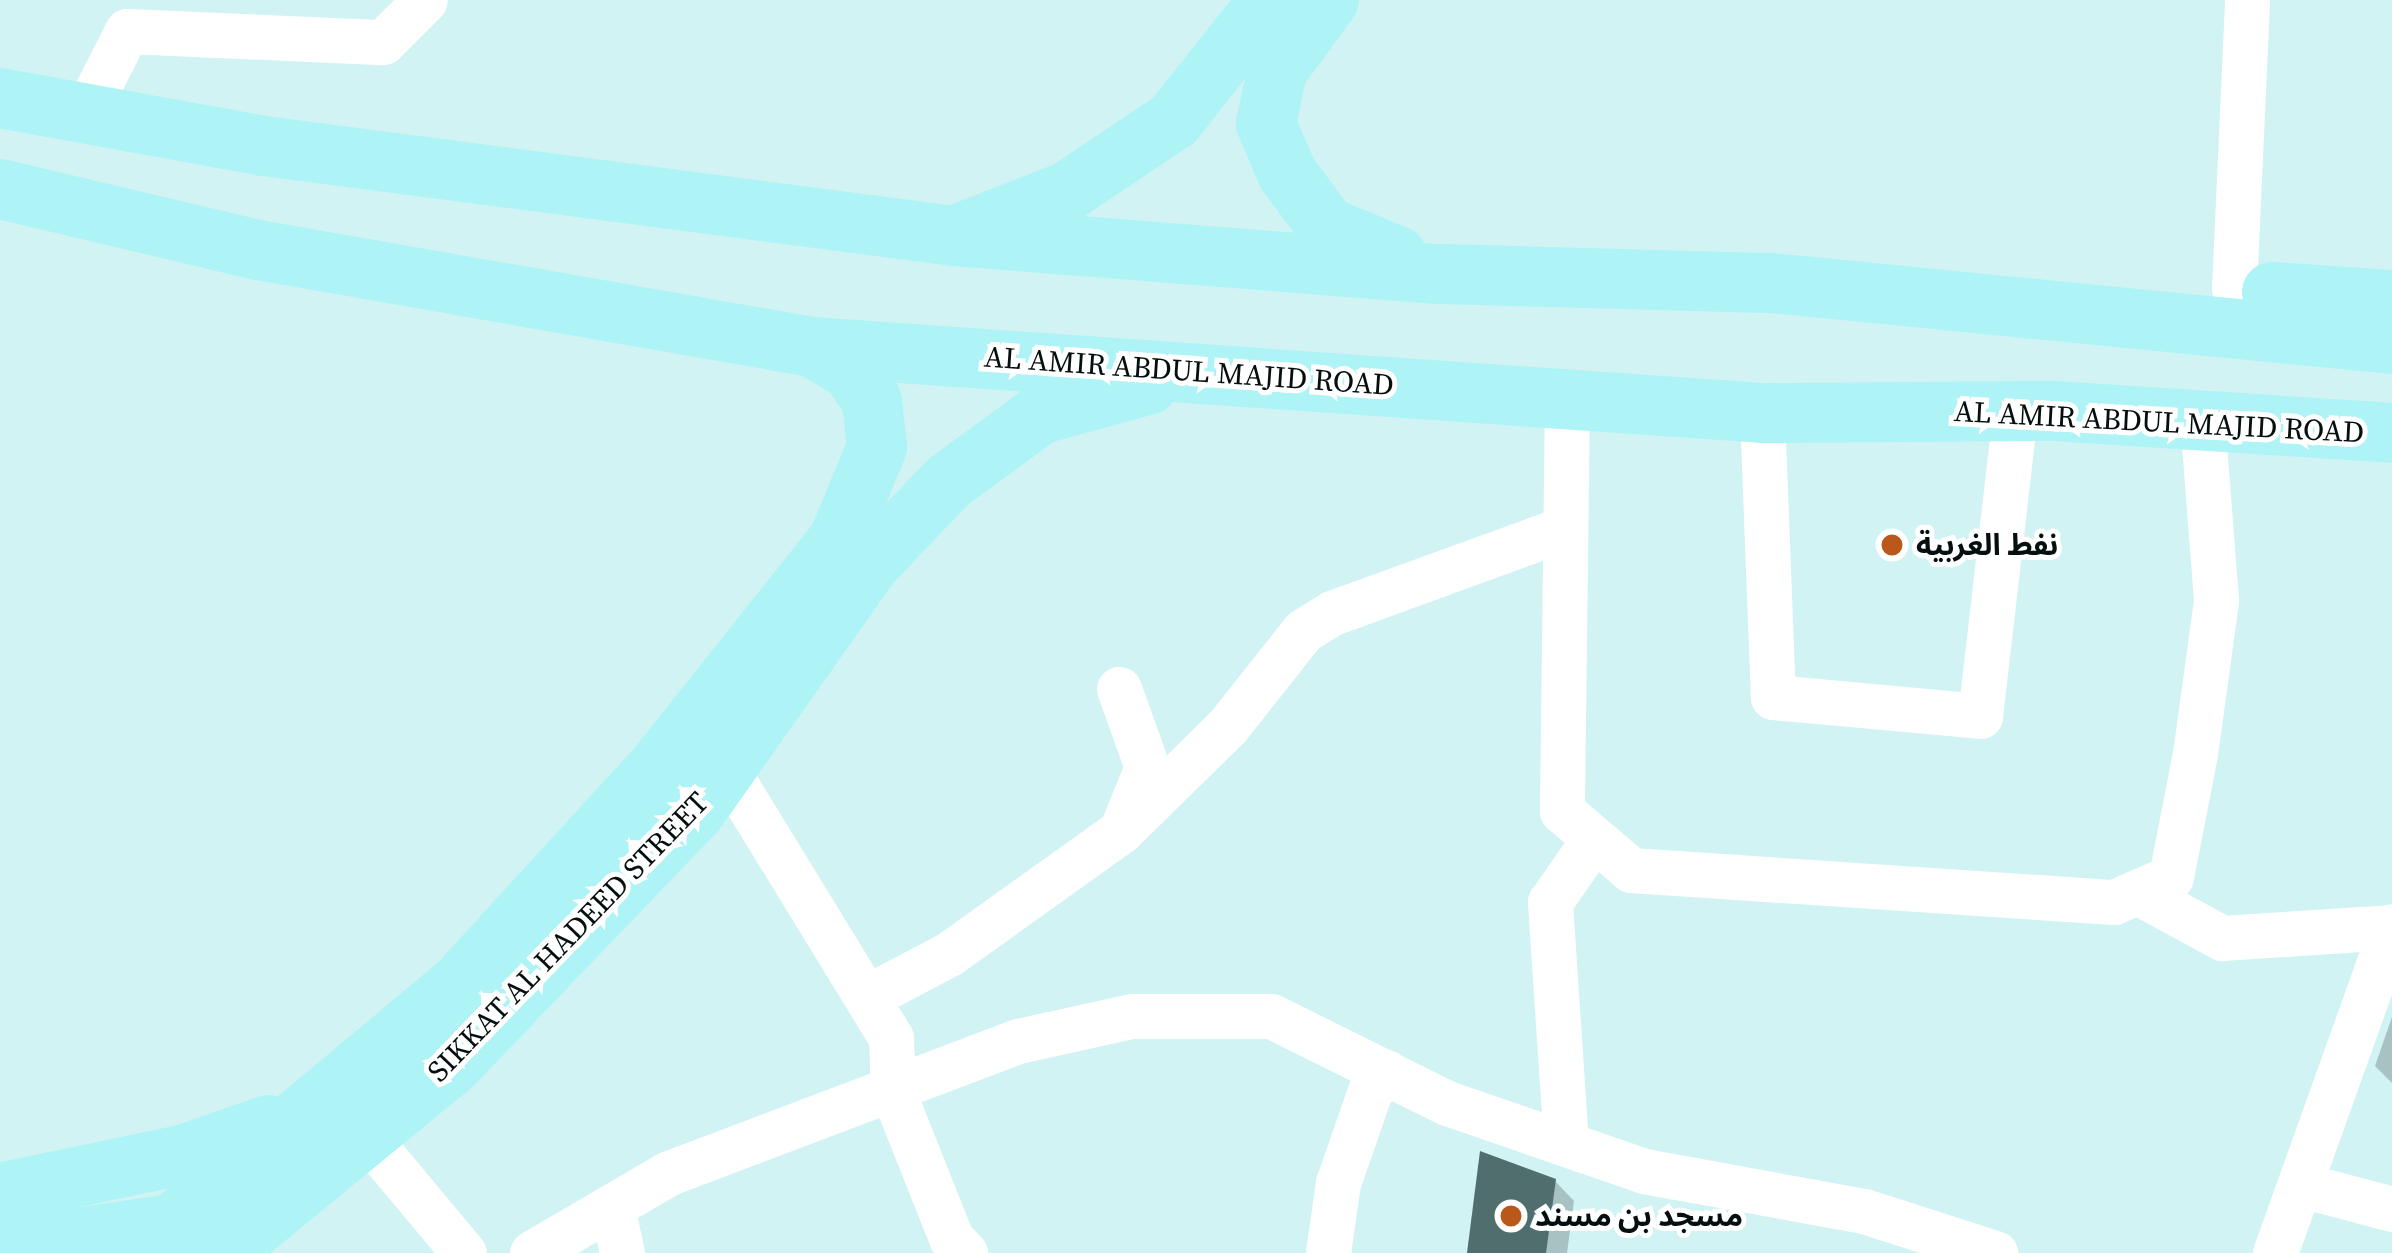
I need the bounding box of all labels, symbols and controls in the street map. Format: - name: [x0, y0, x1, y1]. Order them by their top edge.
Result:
- street label: AL AMIR ABDUL MAJID ROAD: [983, 339, 1395, 403]
- street label: AL AMIR ABDUL MAJID ROAD: [1953, 393, 2365, 451]
- place label: نفط الغربية: [1916, 527, 2058, 563]
- marker: نفط الغربية: [1879, 532, 1905, 558]
- street label: SIKKAT AL HADEED STREET: [420, 784, 716, 1090]
- place label: مسجد بن مسند: [1535, 1198, 1743, 1234]
- marker: مسجد بن مسند: [1498, 1203, 1524, 1229]

